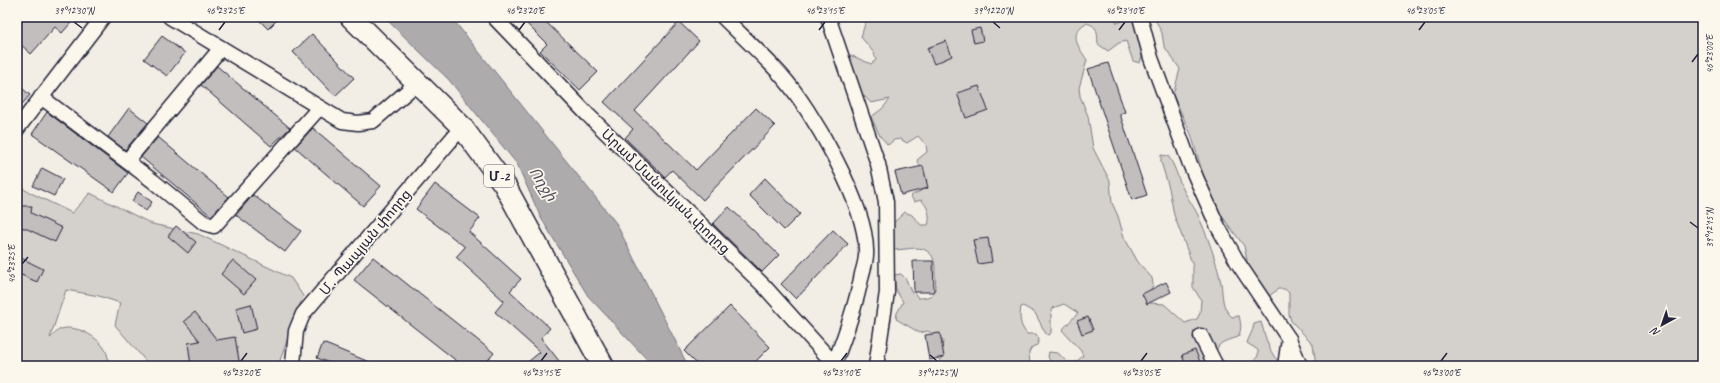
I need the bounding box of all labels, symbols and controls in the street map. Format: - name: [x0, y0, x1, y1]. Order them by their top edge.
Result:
- text: 39°12'30"N: [54, 4, 96, 17]
- text: 46°23'25"E: [206, 4, 246, 17]
- text: 46°23'20"E: [506, 4, 546, 17]
- text: 46°23'15"E: [806, 4, 846, 17]
- text: 39°12'20"N: [973, 4, 1015, 17]
- text: 46°23'10"E: [1106, 4, 1146, 17]
- text: 46°23'05"E: [1406, 4, 1446, 17]
- text: 46°23'00"E: [1703, 33, 1716, 73]
- street label: Արամ Մանուկյան փողոց: [598, 125, 734, 257]
- water label: Ողջի: [525, 164, 561, 206]
- road number: Մ-2: [484, 165, 514, 187]
- street label: Մ․ Պապյան փողոց: [316, 186, 415, 299]
- text: 39°12'15"N: [1703, 206, 1716, 248]
- text: 46°23'25"E: [5, 243, 18, 283]
- north arrow: [1642, 305, 1682, 345]
- text: N: [1647, 324, 1663, 340]
- text: 46°23'20"E: [222, 366, 262, 379]
- text: 46°23'15"E: [522, 366, 562, 379]
- text: 46°23'10"E: [822, 366, 862, 379]
- text: 39°12'25"N: [917, 366, 959, 379]
- text: 46°23'05"E: [1122, 366, 1162, 379]
- text: 46°23'00"E: [1422, 366, 1462, 379]

